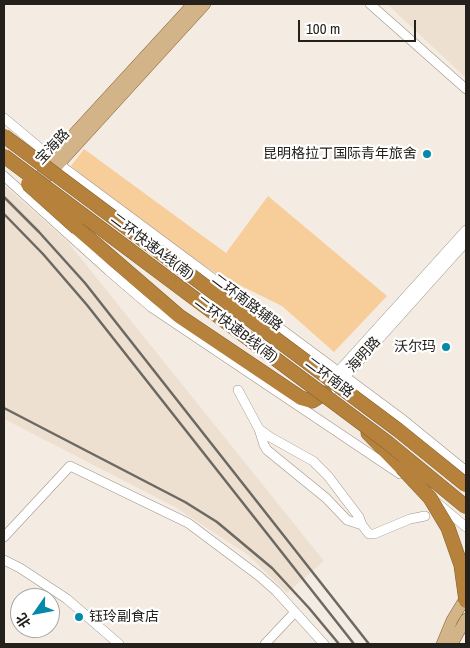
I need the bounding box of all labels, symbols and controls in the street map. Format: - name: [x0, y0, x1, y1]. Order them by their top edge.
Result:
- scale bar: [300, 10, 418, 42]
- text: 100 m: [306, 18, 340, 39]
- street label: 宝海路: [33, 126, 73, 168]
- place label: 昆明格拉丁国际青年旅舍: [263, 146, 417, 162]
- marker: 昆明格拉丁国际青年旅舍: [421, 148, 433, 160]
- street label: 二环快速A线(南): [107, 210, 197, 284]
- street label: 二环南路辅路: [208, 271, 286, 335]
- street label: 二环快速B线(南): [191, 293, 281, 367]
- street label: 海明路: [344, 334, 384, 376]
- place label: 沃尔玛: [394, 339, 436, 355]
- marker: 沃尔玛: [440, 341, 452, 353]
- street label: 二环南路: [302, 354, 356, 402]
- north arrow: [10, 588, 60, 638]
- place label: 钰玲副食店: [89, 609, 159, 625]
- text: 北: [12, 610, 35, 631]
- marker: 钰玲副食店: [73, 611, 85, 623]

